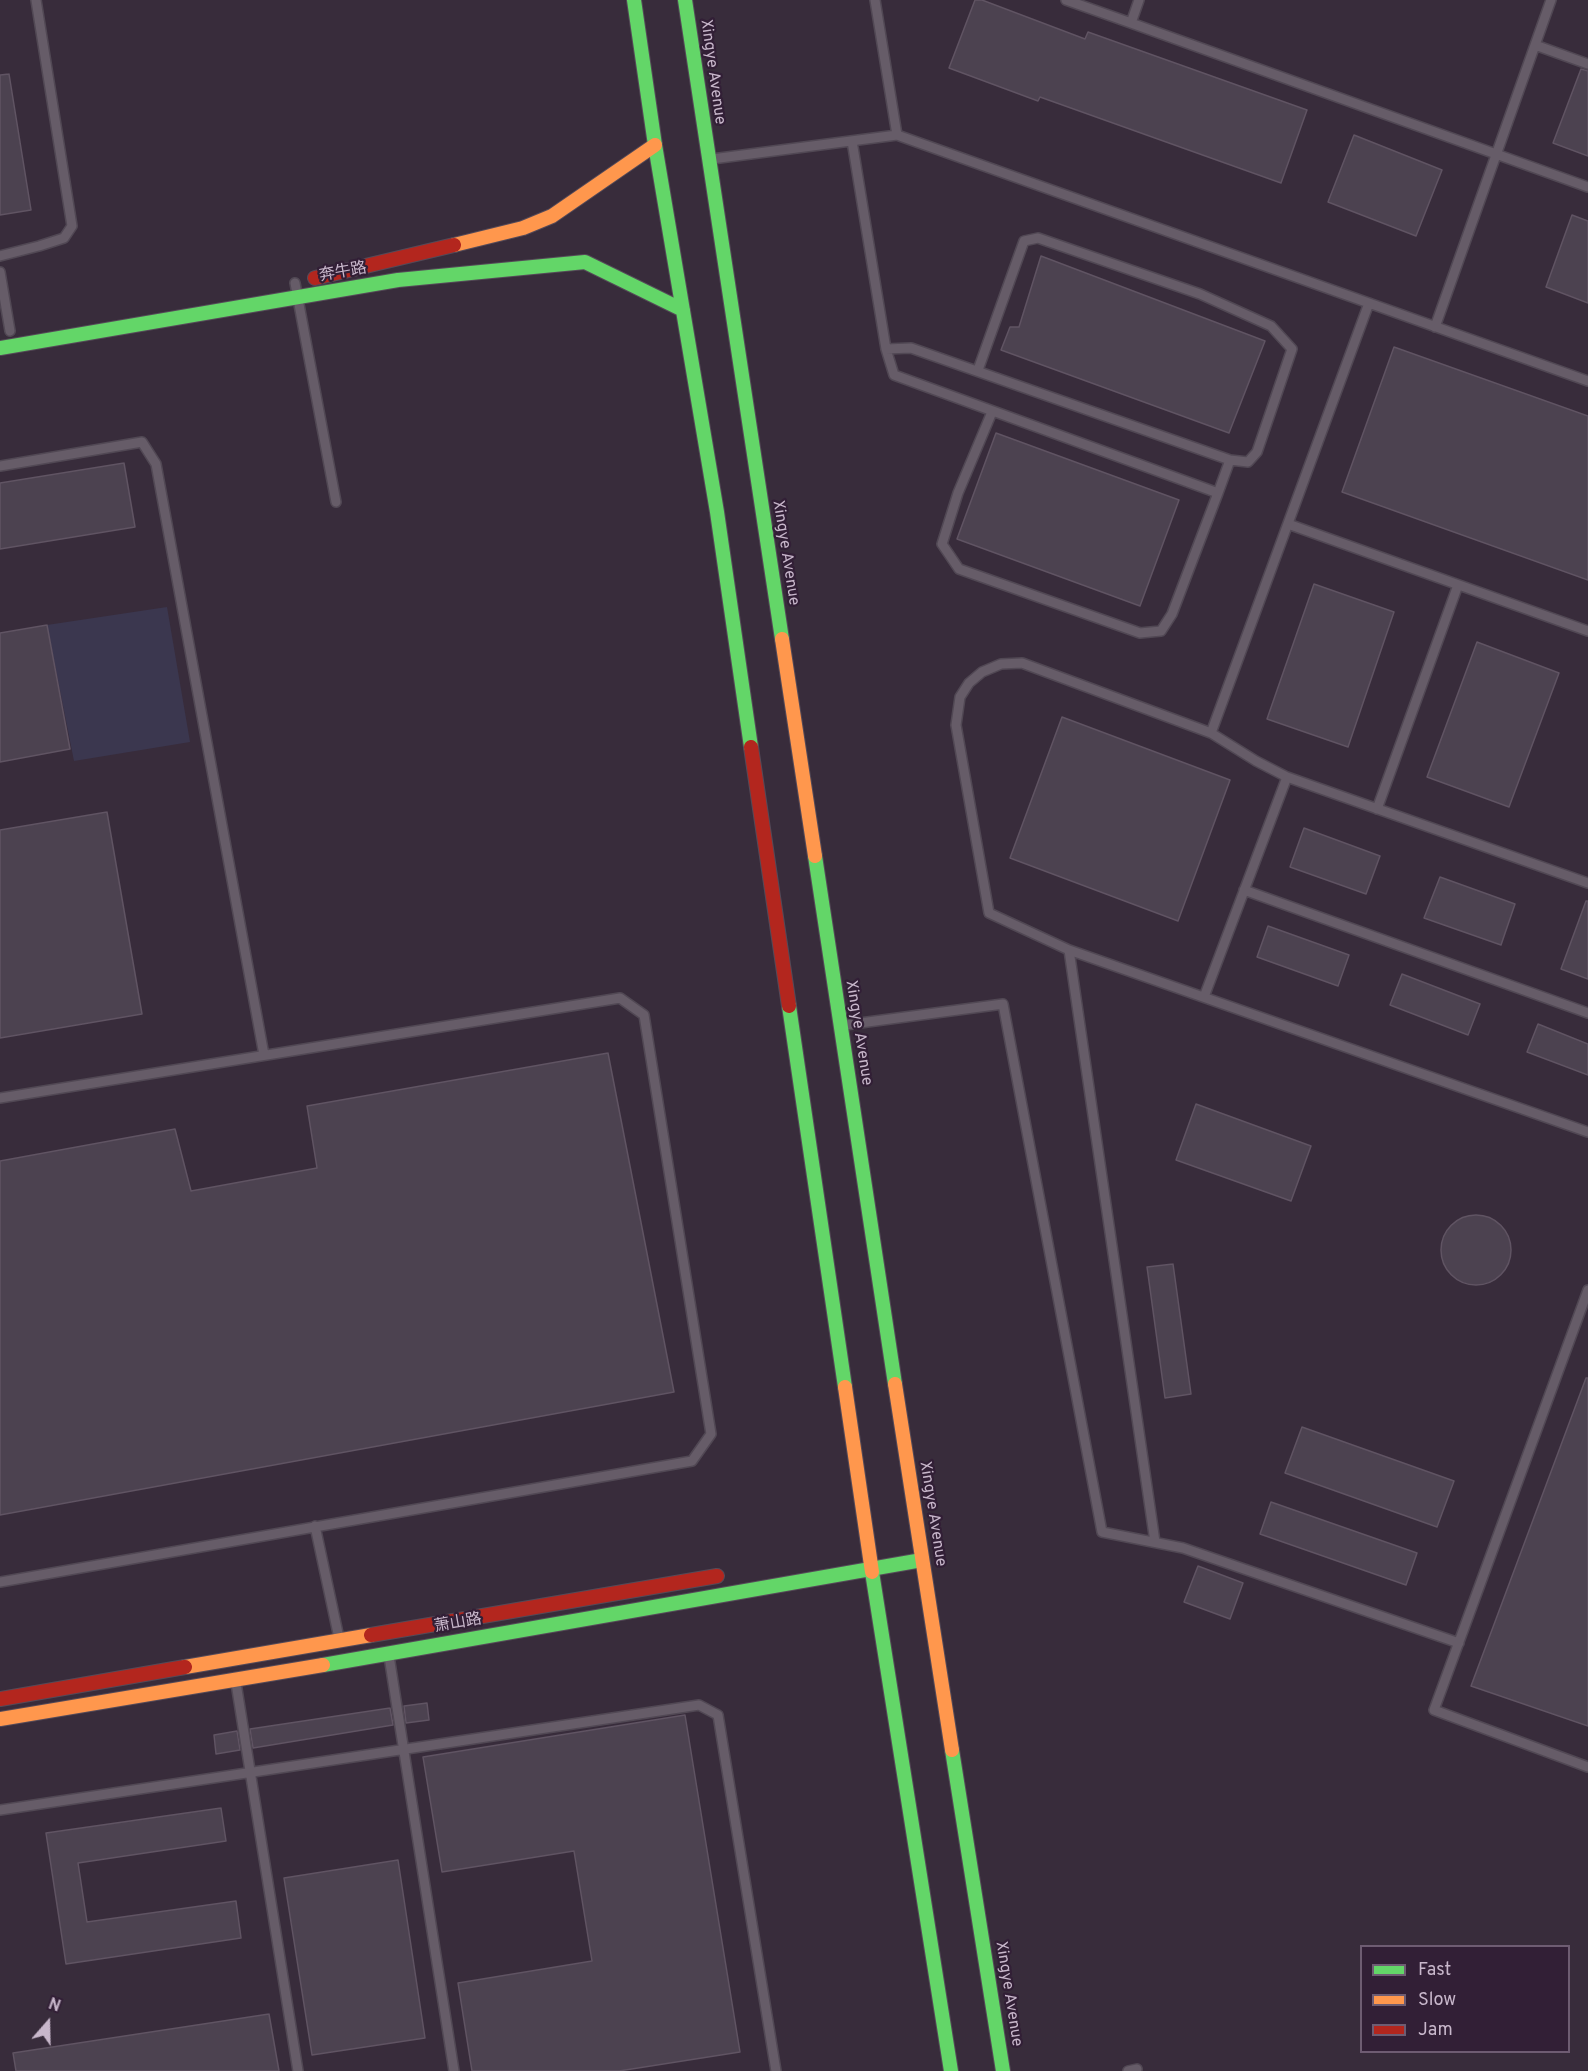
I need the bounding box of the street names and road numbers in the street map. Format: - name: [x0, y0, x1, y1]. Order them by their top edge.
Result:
- street label: Xingye Avenue: [695, 18, 729, 126]
- street label: 奔牛路: [318, 259, 368, 287]
- street label: Xingye Avenue: [767, 499, 803, 607]
- street label: Xingye Avenue: [840, 979, 876, 1087]
- street label: Xingye Avenue: [914, 1460, 950, 1568]
- street label: 萧山路: [433, 1610, 483, 1638]
- street label: Xingye Avenue: [990, 1940, 1026, 2048]

